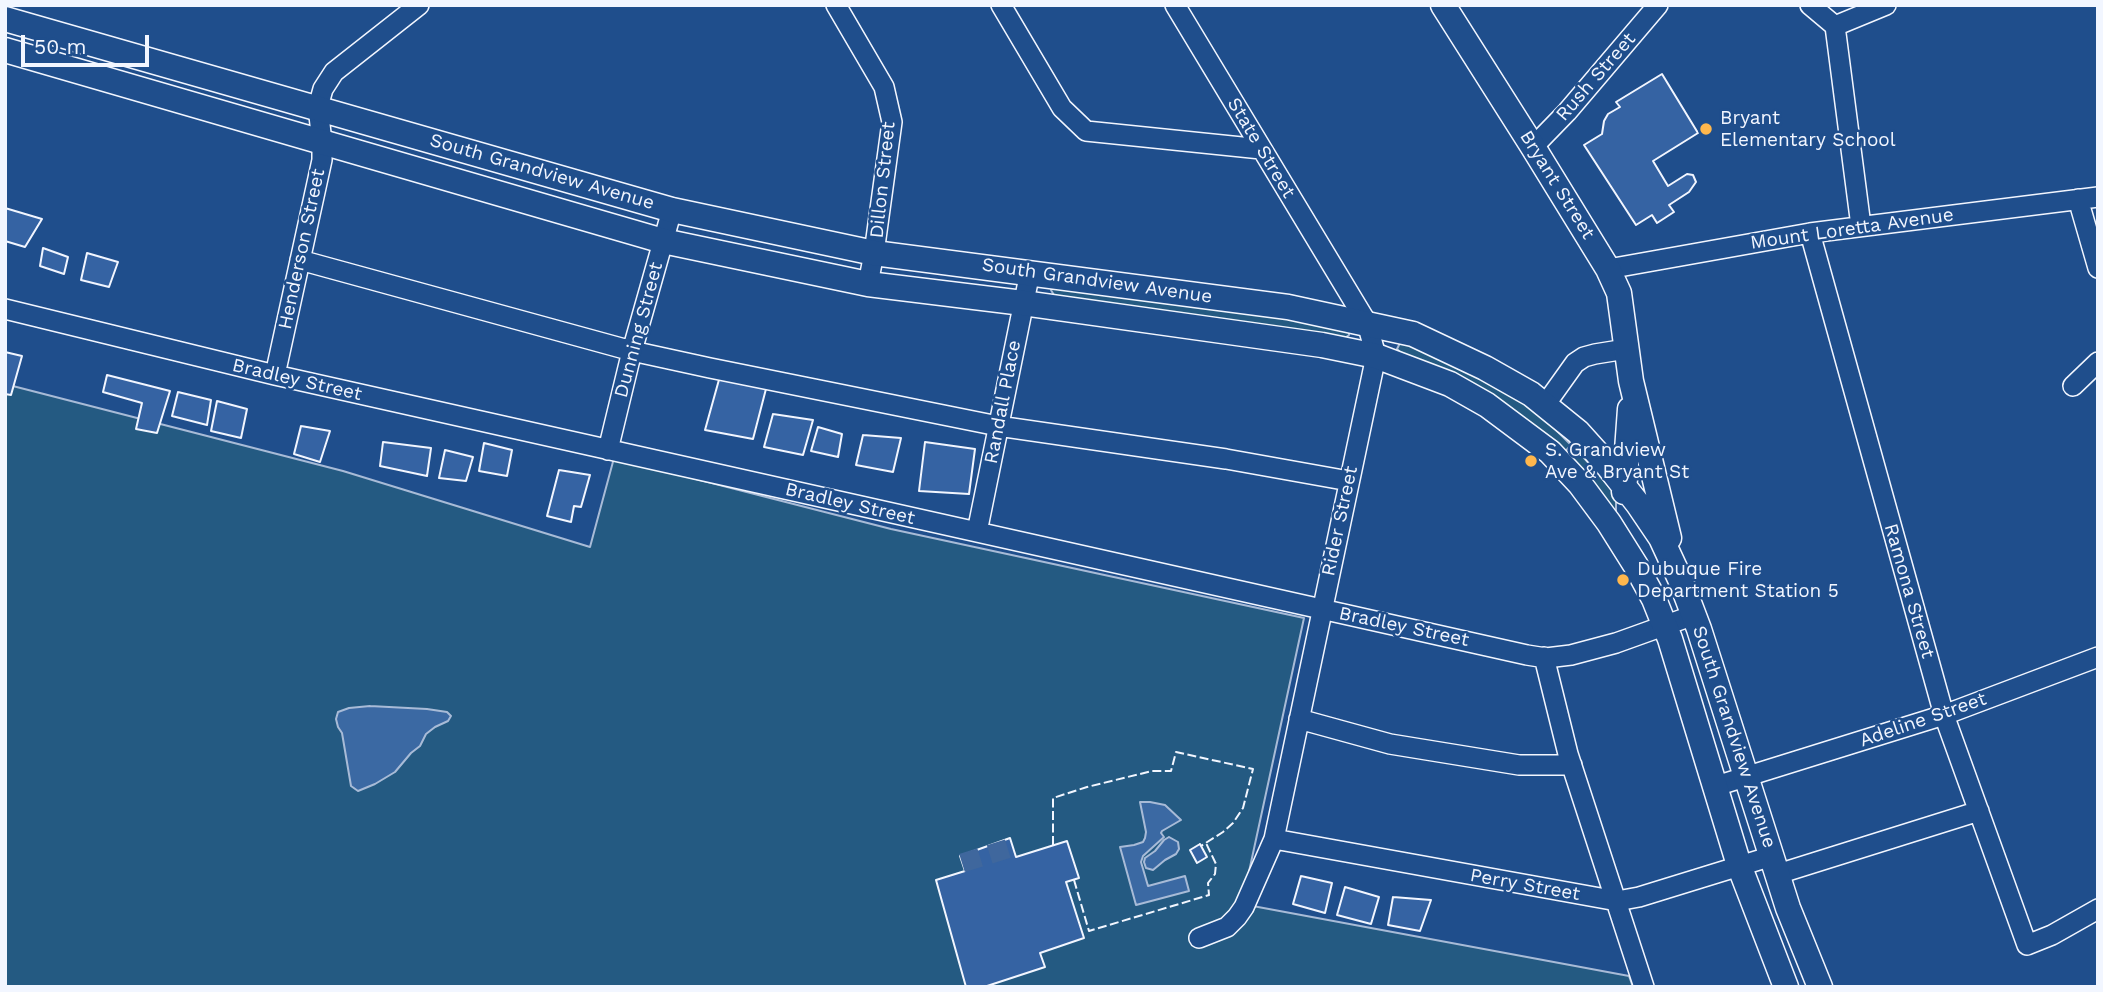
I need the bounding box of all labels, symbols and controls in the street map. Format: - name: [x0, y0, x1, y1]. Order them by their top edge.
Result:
- scale bar: [24, 21, 152, 65]
- street label: Rush Street: [1551, 28, 1641, 126]
- text: 50 m: [34, 34, 86, 59]
- street label: State Street: [1222, 94, 1300, 202]
- place label: Bryant Elementary School: [1720, 107, 1896, 151]
- street label: Dillon Street: [866, 121, 900, 239]
- marker: Bryant Elementary School: [1698, 121, 1714, 137]
- street label: Bryant Street: [1515, 126, 1599, 244]
- street label: South Grandview Avenue: [427, 129, 657, 215]
- street label: Henderson Street: [274, 167, 330, 331]
- street label: Mount Loretta Avenue: [1749, 203, 1955, 255]
- street label: South Grandview Avenue: [980, 254, 1214, 308]
- street label: Dunning Street: [610, 260, 668, 400]
- street label: Randall Place: [980, 338, 1026, 466]
- street label: Bradley Street: [230, 354, 364, 406]
- place label: S. Grandview Ave & Bryant St: [1545, 439, 1689, 483]
- marker: S. Grandview Ave & Bryant St: [1523, 453, 1539, 469]
- street label: Rider Street: [1317, 464, 1363, 578]
- street label: Bradley Street: [783, 478, 917, 530]
- street label: Ramona Street: [1879, 521, 1939, 661]
- place label: Dubuque Fire Department Station 5: [1637, 558, 1839, 602]
- marker: Dubuque Fire Department Station 5: [1615, 572, 1631, 588]
- street label: Bradley Street: [1337, 602, 1471, 652]
- street label: South Grandview Avenue: [1687, 623, 1781, 851]
- street label: Adeline Street: [1857, 688, 1989, 752]
- street label: Perry Street: [1468, 864, 1582, 906]

